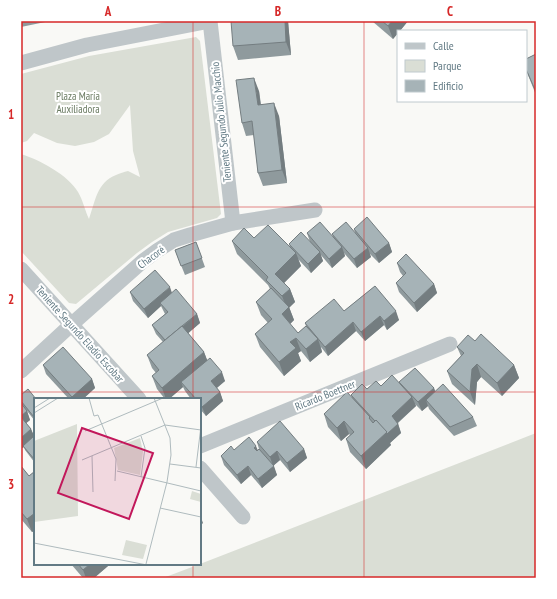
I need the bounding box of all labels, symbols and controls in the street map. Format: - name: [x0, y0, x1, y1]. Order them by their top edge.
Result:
- text: A: [104, 3, 112, 20]
- text: B: [275, 3, 281, 20]
- text: C: [447, 3, 453, 20]
- legend: [397, 30, 527, 102]
- text: Calle: [433, 38, 454, 53]
- text: Parque: [433, 58, 462, 73]
- street label: Teniente Segundo Julio Macchio: [208, 61, 234, 183]
- text: Edificio: [433, 78, 463, 93]
- park label: Plaza María Auxiliadora: [56, 89, 100, 116]
- text: 1: [8, 106, 14, 123]
- street label: Chacoré: [135, 242, 168, 272]
- street label: Teniente Segundo Eladio Escobar: [33, 283, 127, 385]
- text: 2: [8, 291, 14, 308]
- street label: Ricardo Boettner: [293, 377, 357, 413]
- inset map: [34, 398, 201, 565]
- text: 3: [8, 476, 14, 493]

